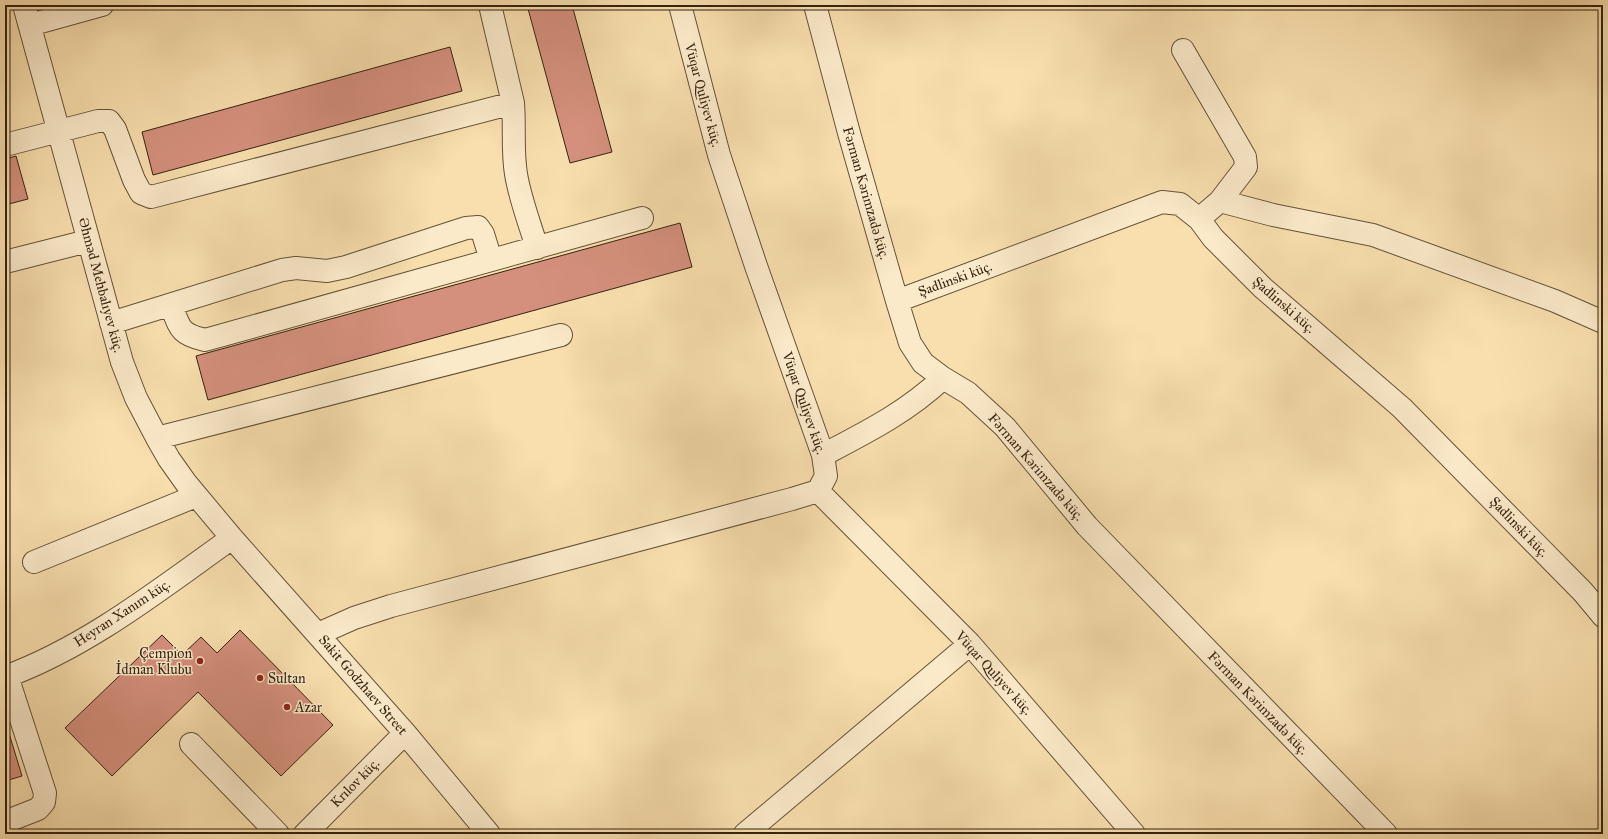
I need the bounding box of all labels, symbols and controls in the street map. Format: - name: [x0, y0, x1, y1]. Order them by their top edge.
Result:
- street label: Vüqar Quliyev küç.: [680, 40, 725, 149]
- street label: Fərman Kərimzadə küç.: [839, 125, 893, 261]
- street label: Əhməd Mehbalıyev küç.: [75, 216, 127, 354]
- street label: Şadlinski küç.: [916, 258, 994, 300]
- street label: Şadlinski küç.: [1249, 273, 1319, 337]
- street label: Vüqar Quliyev küç.: [777, 349, 830, 457]
- street label: Fərman Kərimzadə küç.: [985, 410, 1088, 524]
- street label: Şadlinski küç.: [1486, 493, 1552, 561]
- street label: Heyran Xanım küç.: [71, 575, 174, 651]
- street label: Vüqar Quliyev küç.: [950, 627, 1036, 719]
- street label: Sakit Godzhaev Street: [315, 631, 411, 739]
- place label: Çempion İdman Klubu: [115, 645, 193, 678]
- street label: Fərman Kərimzadə küç.: [1204, 648, 1312, 758]
- marker: Çempion İdman Klubu: [195, 656, 205, 666]
- place label: Sultan: [268, 670, 306, 687]
- marker: Sultan: [255, 673, 265, 683]
- place label: Azar: [294, 699, 323, 716]
- marker: Azar: [282, 702, 292, 712]
- street label: Krılov küç.: [327, 755, 383, 811]

